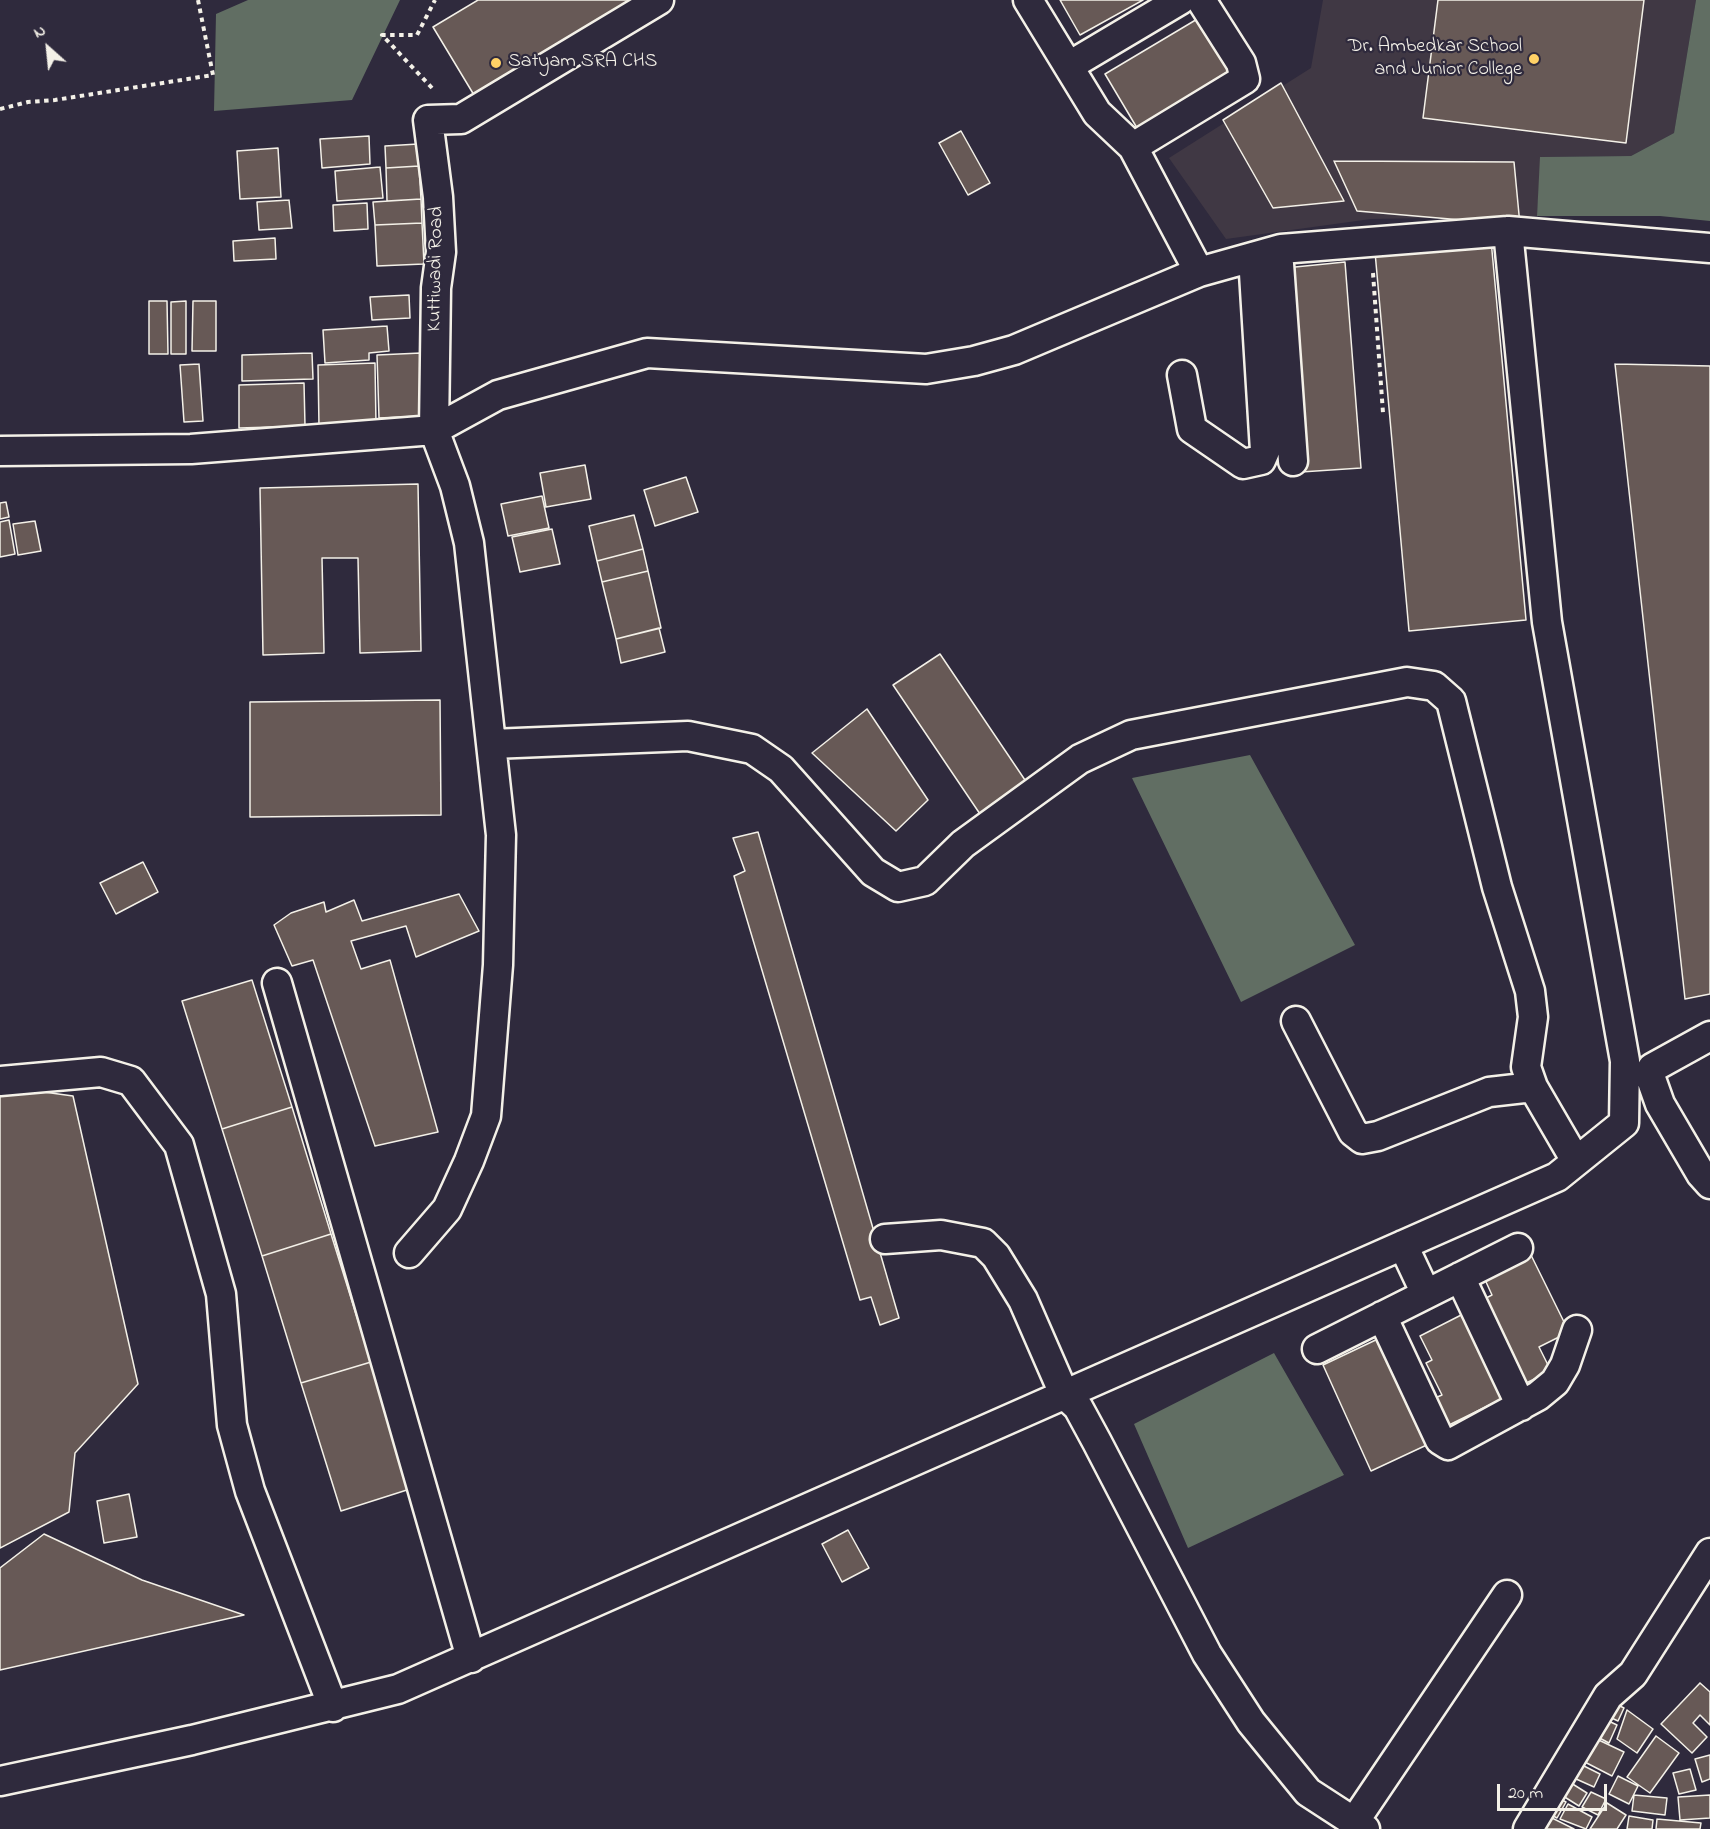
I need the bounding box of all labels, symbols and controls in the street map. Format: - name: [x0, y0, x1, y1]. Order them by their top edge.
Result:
- north arrow: [18, 18, 78, 78]
- text: N: [30, 19, 50, 45]
- place label: Dr. Ambedkar School and Junior College: [1348, 36, 1522, 83]
- place label: Satyam SRA CHS: [508, 51, 657, 75]
- marker: Dr. Ambedkar School and Junior College: [1527, 52, 1541, 66]
- marker: Satyam SRA CHS: [489, 56, 503, 70]
- street label: Kuttiwadi Road: [424, 206, 450, 332]
- scale bar: [1500, 1772, 1610, 1810]
- text: 20 m: [1508, 1781, 1543, 1807]

